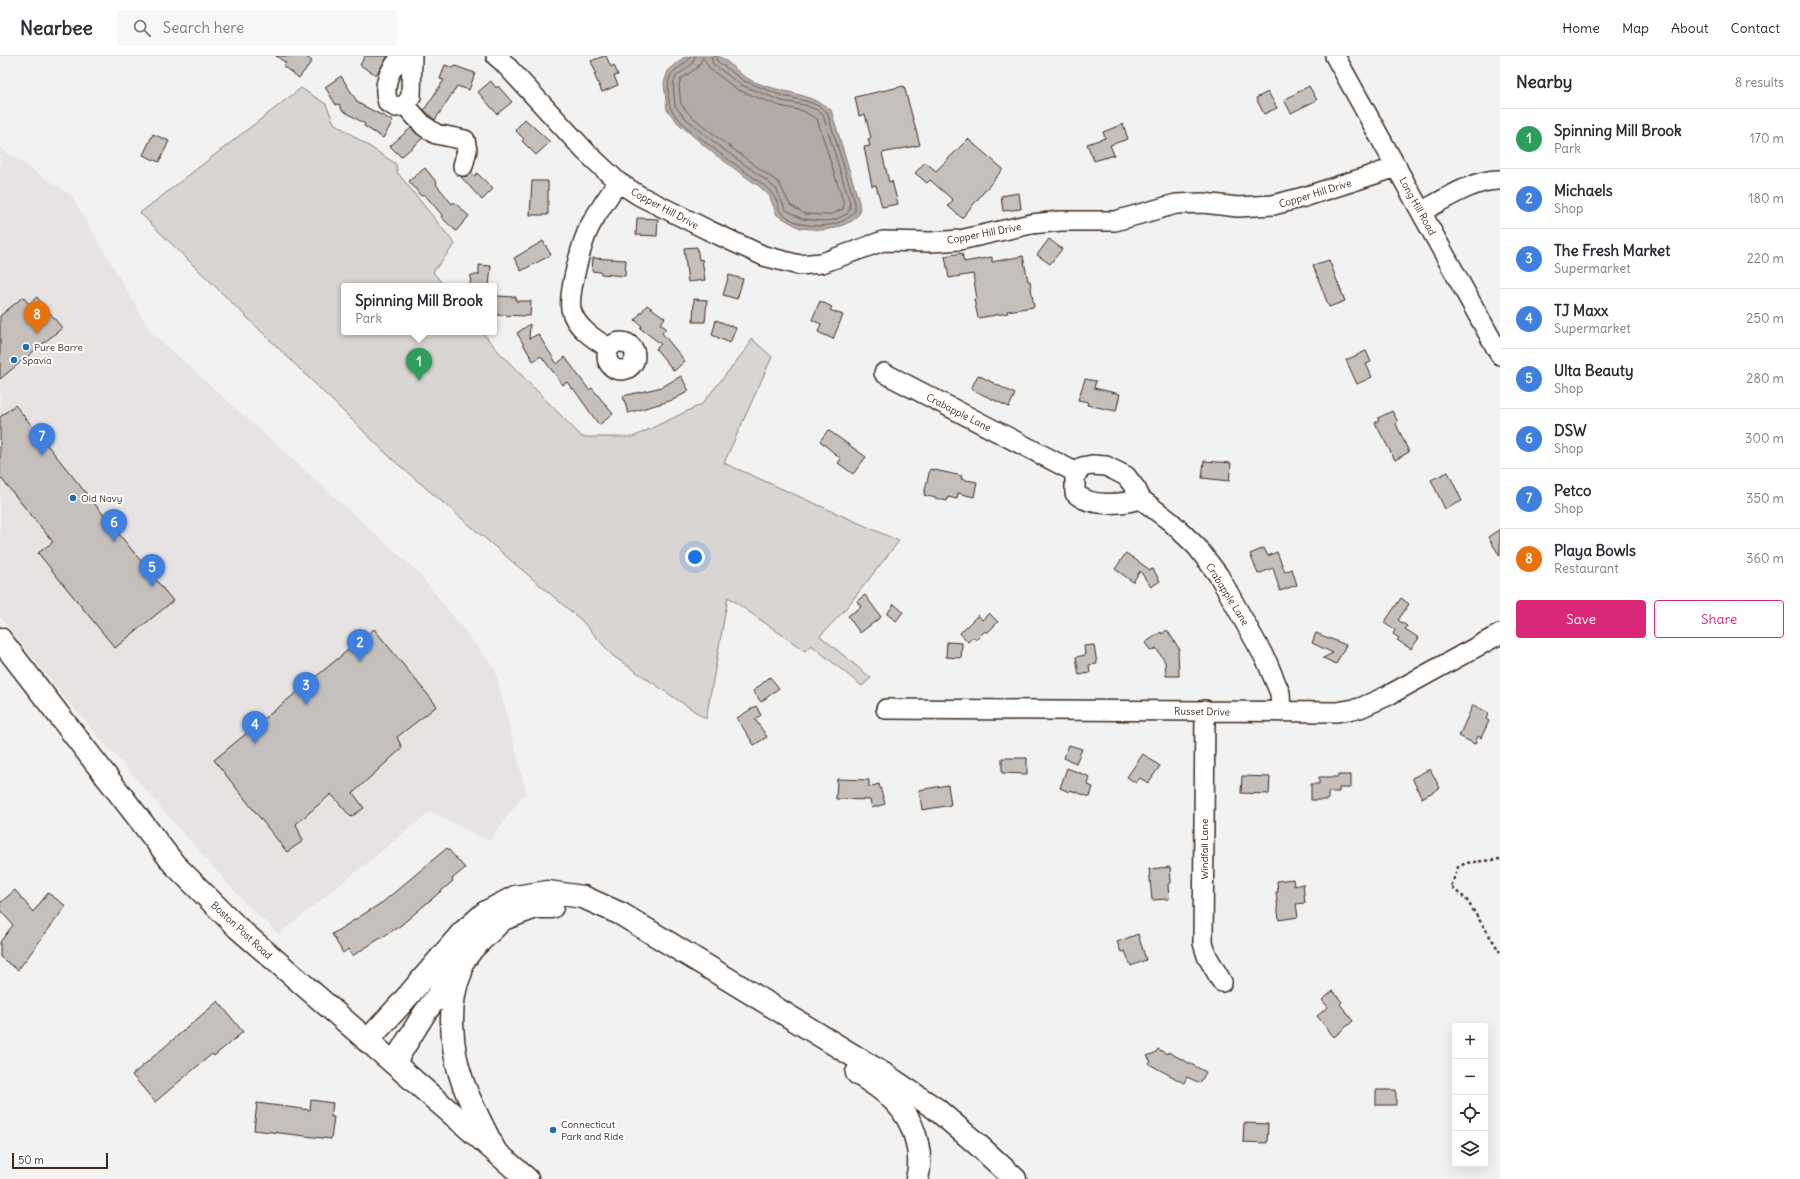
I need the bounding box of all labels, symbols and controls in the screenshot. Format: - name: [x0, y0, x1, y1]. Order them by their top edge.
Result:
- search box: [117, 10, 397, 46]
- text: Nearbee: [20, 16, 93, 40]
- icon: search: [131, 17, 153, 39]
- text: Search here: [163, 18, 244, 37]
- text: Home: [1562, 19, 1600, 37]
- text: Map: [1622, 19, 1649, 37]
- text: About: [1671, 19, 1709, 37]
- text: Contact: [1731, 19, 1780, 37]
- text: Nearby: [1516, 71, 1572, 93]
- text: 8 results: [1735, 74, 1784, 91]
- text: Spinning Mill Brook: [1554, 121, 1682, 140]
- text: 1: [1526, 130, 1532, 147]
- text: 170 m: [1749, 130, 1784, 147]
- text: Park: [1554, 140, 1581, 157]
- street label: Long Hill Road: [1396, 175, 1439, 238]
- street label: Copper Hill Drive: [1277, 176, 1353, 211]
- text: Michaels: [1554, 181, 1613, 200]
- street label: Copper Hill Drive: [628, 185, 701, 232]
- text: 2: [1525, 190, 1533, 207]
- text: 180 m: [1748, 190, 1784, 207]
- text: Shop: [1554, 200, 1583, 217]
- street label: Copper Hill Drive: [946, 220, 1022, 247]
- text: The Fresh Market: [1554, 241, 1670, 260]
- text: 3: [1525, 250, 1533, 267]
- text: 220 m: [1747, 250, 1784, 267]
- text: Supermarket: [1554, 260, 1631, 277]
- popup: [341, 283, 497, 335]
- text: Spinning Mill Brook: [355, 291, 483, 310]
- pin: 8: [24, 301, 50, 334]
- text: TJ Maxx: [1554, 301, 1609, 320]
- text: Park: [355, 310, 382, 327]
- text: 4: [1525, 310, 1533, 327]
- text: 250 m: [1746, 310, 1784, 327]
- text: Supermarket: [1554, 320, 1631, 337]
- place label: Pure Barre: [34, 341, 83, 354]
- marker: Pure Barre: [21, 342, 31, 352]
- pin: 1: [406, 348, 432, 381]
- place label: Spavia: [22, 354, 52, 367]
- marker: Spavia: [9, 355, 19, 365]
- text: Ulta Beauty: [1554, 361, 1633, 380]
- text: 5: [1525, 370, 1533, 387]
- text: 280 m: [1746, 370, 1784, 387]
- text: Shop: [1554, 380, 1583, 397]
- street label: Crabapple Lane: [924, 391, 993, 434]
- text: DSW: [1554, 421, 1587, 440]
- pin: 7: [29, 423, 55, 456]
- text: 6: [1525, 430, 1533, 447]
- text: 300 m: [1745, 430, 1784, 447]
- text: Shop: [1554, 440, 1583, 457]
- text: Petco: [1554, 481, 1592, 500]
- text: 7: [1526, 490, 1532, 507]
- text: 350 m: [1746, 490, 1784, 507]
- place label: Old Navy: [81, 492, 122, 505]
- marker: Old Navy: [68, 493, 78, 503]
- text: Shop: [1554, 500, 1583, 517]
- pin: 6: [101, 509, 127, 542]
- text: Playa Bowls: [1554, 541, 1636, 560]
- your location: [685, 547, 705, 567]
- text: 8: [1525, 550, 1533, 567]
- text: 360 m: [1746, 550, 1784, 567]
- pin: 5: [139, 554, 165, 587]
- text: Restaurant: [1554, 560, 1619, 577]
- street label: Crabapple Lane: [1203, 561, 1252, 628]
- button: Save: [1516, 600, 1646, 638]
- button: Share: [1654, 600, 1784, 638]
- pin: 2: [347, 629, 373, 662]
- pin: 3: [293, 672, 319, 705]
- street label: Russet Drive: [1174, 705, 1230, 718]
- pin: 4: [242, 711, 268, 744]
- street label: Windfall Lane: [1198, 819, 1211, 879]
- street label: Boston Post Road: [208, 899, 275, 962]
- map controls: [1452, 1023, 1488, 1167]
- button: +: [1452, 1023, 1488, 1059]
- button: −: [1452, 1059, 1488, 1095]
- button: locate: [1452, 1095, 1488, 1131]
- place label: Connecticut Park and Ride: [561, 1118, 624, 1143]
- marker: Connecticut Park and Ride: [548, 1125, 558, 1135]
- button: layers: [1452, 1131, 1488, 1167]
- scale bar: [12, 1151, 108, 1170]
- text: 50 m: [18, 1153, 44, 1167]

